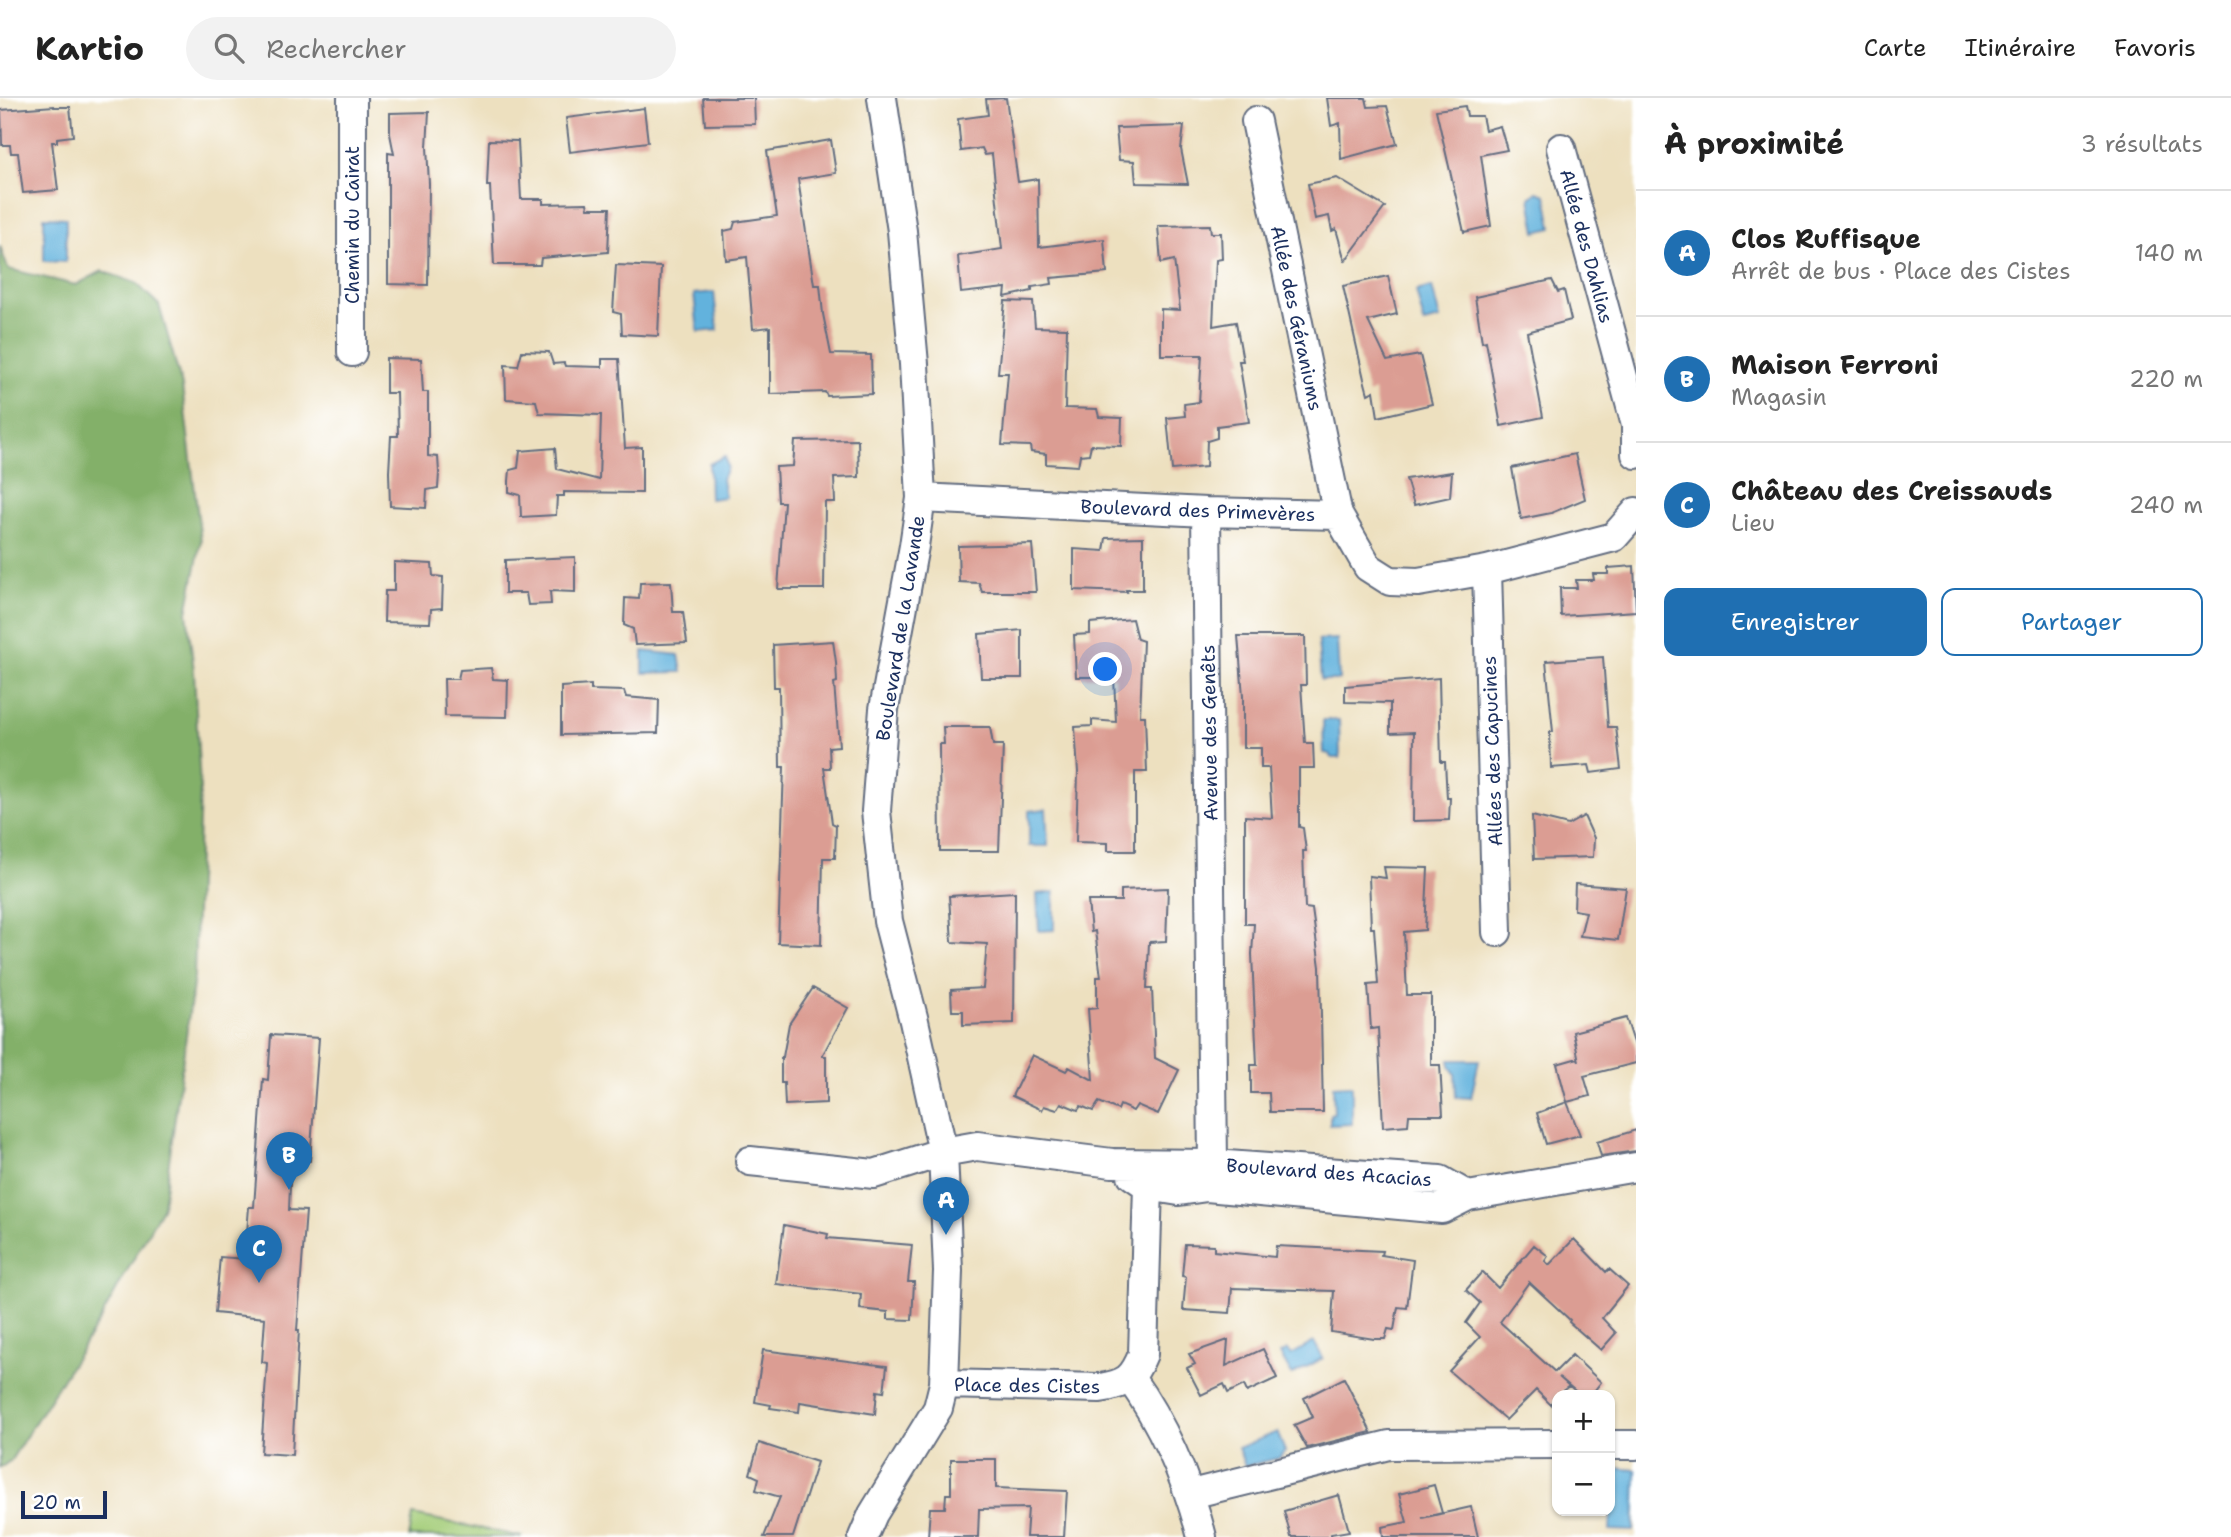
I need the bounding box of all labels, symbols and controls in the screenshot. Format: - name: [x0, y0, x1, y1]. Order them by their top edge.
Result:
- search box: [186, 17, 676, 80]
- text: Kartio: [35, 26, 144, 71]
- icon: search: [210, 29, 248, 67]
- text: Rechercher: [266, 31, 407, 66]
- text: Carte: [1864, 32, 1927, 64]
- text: Itinéraire: [1965, 32, 2076, 64]
- text: Favoris: [2114, 32, 2196, 64]
- text: À proximité: [1664, 123, 1844, 164]
- text: 3 résultats: [2081, 129, 2203, 159]
- street label: Chemin du Cairat: [340, 146, 365, 304]
- street label: Allée des Dahlias: [1554, 166, 1619, 326]
- text: Clos Ruffisque: [1731, 221, 1921, 256]
- street label: Allée des Géraniums: [1265, 223, 1328, 413]
- text: A: [1678, 238, 1696, 268]
- text: 140 m: [2135, 238, 2203, 268]
- text: Arrêt de bus · Place des Cistes: [1731, 256, 2071, 286]
- text: Maison Ferroni: [1731, 347, 1939, 382]
- text: B: [1680, 364, 1694, 394]
- text: 220 m: [2129, 364, 2203, 394]
- text: Magasin: [1731, 382, 1827, 412]
- text: Château des Creissauds: [1731, 473, 2052, 508]
- text: C: [1680, 490, 1694, 520]
- text: 240 m: [2129, 490, 2203, 520]
- street label: Boulevard des Primevères: [1080, 494, 1316, 527]
- text: Lieu: [1731, 508, 1775, 538]
- street label: Boulevard de la Lavande: [870, 514, 931, 743]
- button: Enregistrer: [1664, 588, 1927, 656]
- button: Partager: [1941, 588, 2203, 656]
- street label: Avenue des Genêts: [1195, 645, 1224, 821]
- your location: [1088, 652, 1122, 686]
- street label: Allées des Capucines: [1477, 655, 1508, 847]
- pin: B: [266, 1132, 312, 1190]
- street label: Boulevard des Acacias: [1225, 1153, 1433, 1192]
- pin: A: [923, 1177, 969, 1235]
- pin: C: [236, 1225, 282, 1283]
- street label: Place des Cistes: [954, 1372, 1100, 1399]
- map controls: [1552, 1390, 1615, 1516]
- button: +: [1552, 1390, 1615, 1453]
- button: −: [1552, 1453, 1615, 1516]
- scale bar: [21, 1488, 107, 1520]
- text: 20 m: [32, 1490, 81, 1515]

